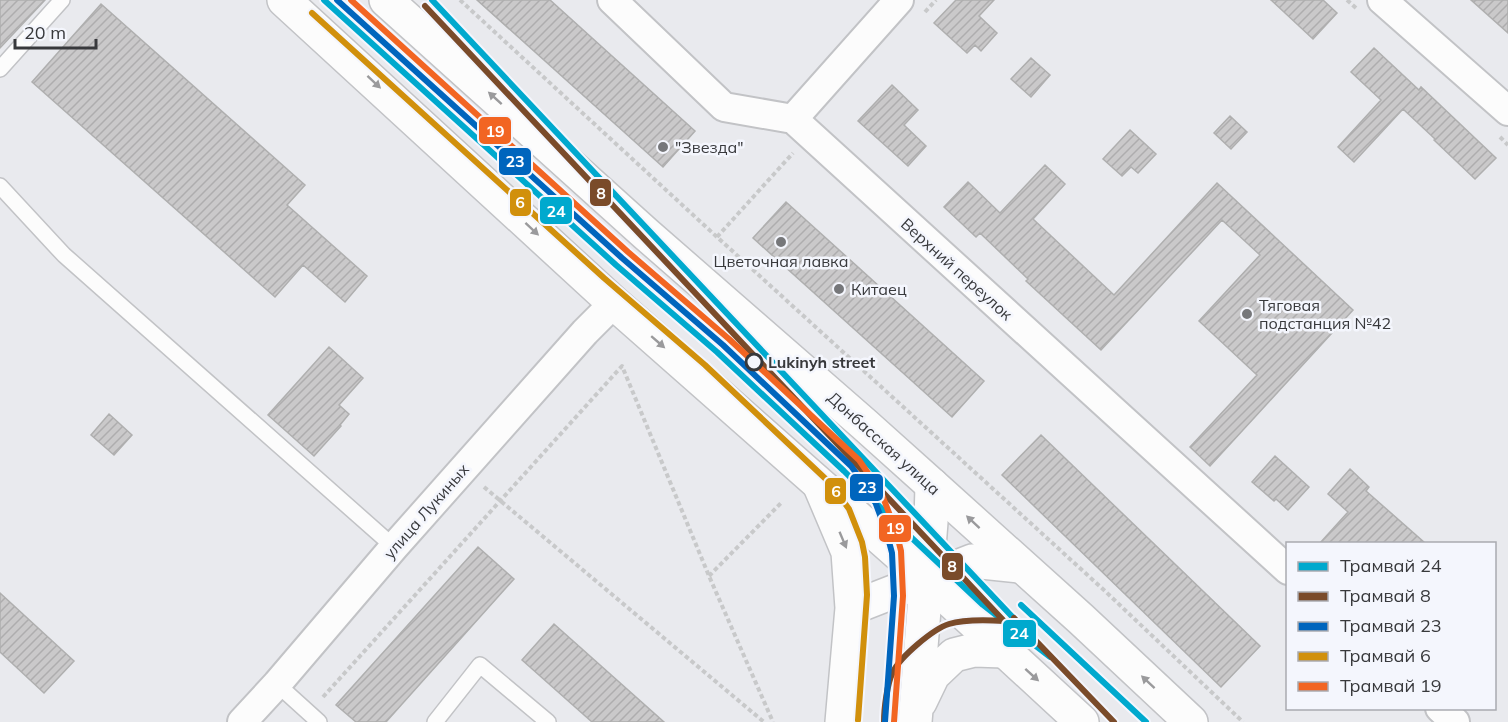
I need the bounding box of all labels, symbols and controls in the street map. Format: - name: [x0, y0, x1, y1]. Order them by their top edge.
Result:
- scale bar: [15, 12, 96, 50]
- text: 20 m: [24, 21, 66, 44]
- one-way arrow: [366, 75, 381, 89]
- one-way arrow: [488, 92, 503, 105]
- line badge: 19: [478, 116, 512, 145]
- text: 19: [485, 121, 505, 141]
- place label: "Звезда": [675, 137, 744, 157]
- marker: "Звезда": [656, 140, 670, 154]
- line badge: 23: [498, 147, 532, 176]
- text: 23: [505, 151, 525, 171]
- line badge: 8: [589, 178, 612, 207]
- text: 8: [596, 183, 606, 203]
- line badge: 6: [509, 188, 532, 217]
- text: 6: [515, 192, 525, 212]
- line badge: 24: [539, 196, 573, 225]
- text: 24: [546, 201, 566, 221]
- street label: Верхний переулок: [897, 214, 1017, 325]
- one-way arrow: [525, 222, 540, 236]
- marker: Цветочная лавка: [774, 235, 788, 249]
- place label: Цветочная лавка: [714, 251, 848, 271]
- place label: Китаец: [851, 279, 907, 299]
- marker: Китаец: [832, 282, 846, 296]
- place label: Тяговая подстанция №42: [1259, 295, 1391, 333]
- marker: Тяговая подстанция №42: [1240, 307, 1254, 321]
- one-way arrow: [650, 335, 665, 349]
- place label: Lukinyh street: [768, 352, 875, 372]
- marker: Lukinyh street: [745, 353, 763, 371]
- street label: Донбасская улица: [823, 387, 945, 499]
- street label: улица Лукиных: [379, 459, 473, 563]
- line badge: 23: [849, 473, 884, 502]
- line badge: 6: [824, 477, 847, 505]
- text: 23: [857, 477, 877, 497]
- text: 6: [831, 481, 841, 501]
- line badge: 19: [878, 514, 912, 543]
- one-way arrow: [966, 516, 981, 529]
- text: 19: [885, 518, 905, 538]
- one-way arrow: [838, 531, 848, 549]
- legend: [1286, 542, 1496, 710]
- line badge: 8: [941, 552, 964, 581]
- text: Трамвай 24: [1340, 554, 1442, 577]
- text: 8: [947, 556, 957, 576]
- text: Трамвай 8: [1340, 584, 1431, 607]
- text: Трамвай 23: [1340, 614, 1442, 637]
- line badge: 24: [1002, 619, 1037, 648]
- text: 24: [1009, 623, 1029, 643]
- text: Трамвай 6: [1340, 644, 1431, 667]
- one-way arrow: [1024, 668, 1039, 682]
- text: Трамвай 19: [1340, 674, 1442, 697]
- one-way arrow: [1141, 676, 1156, 689]

